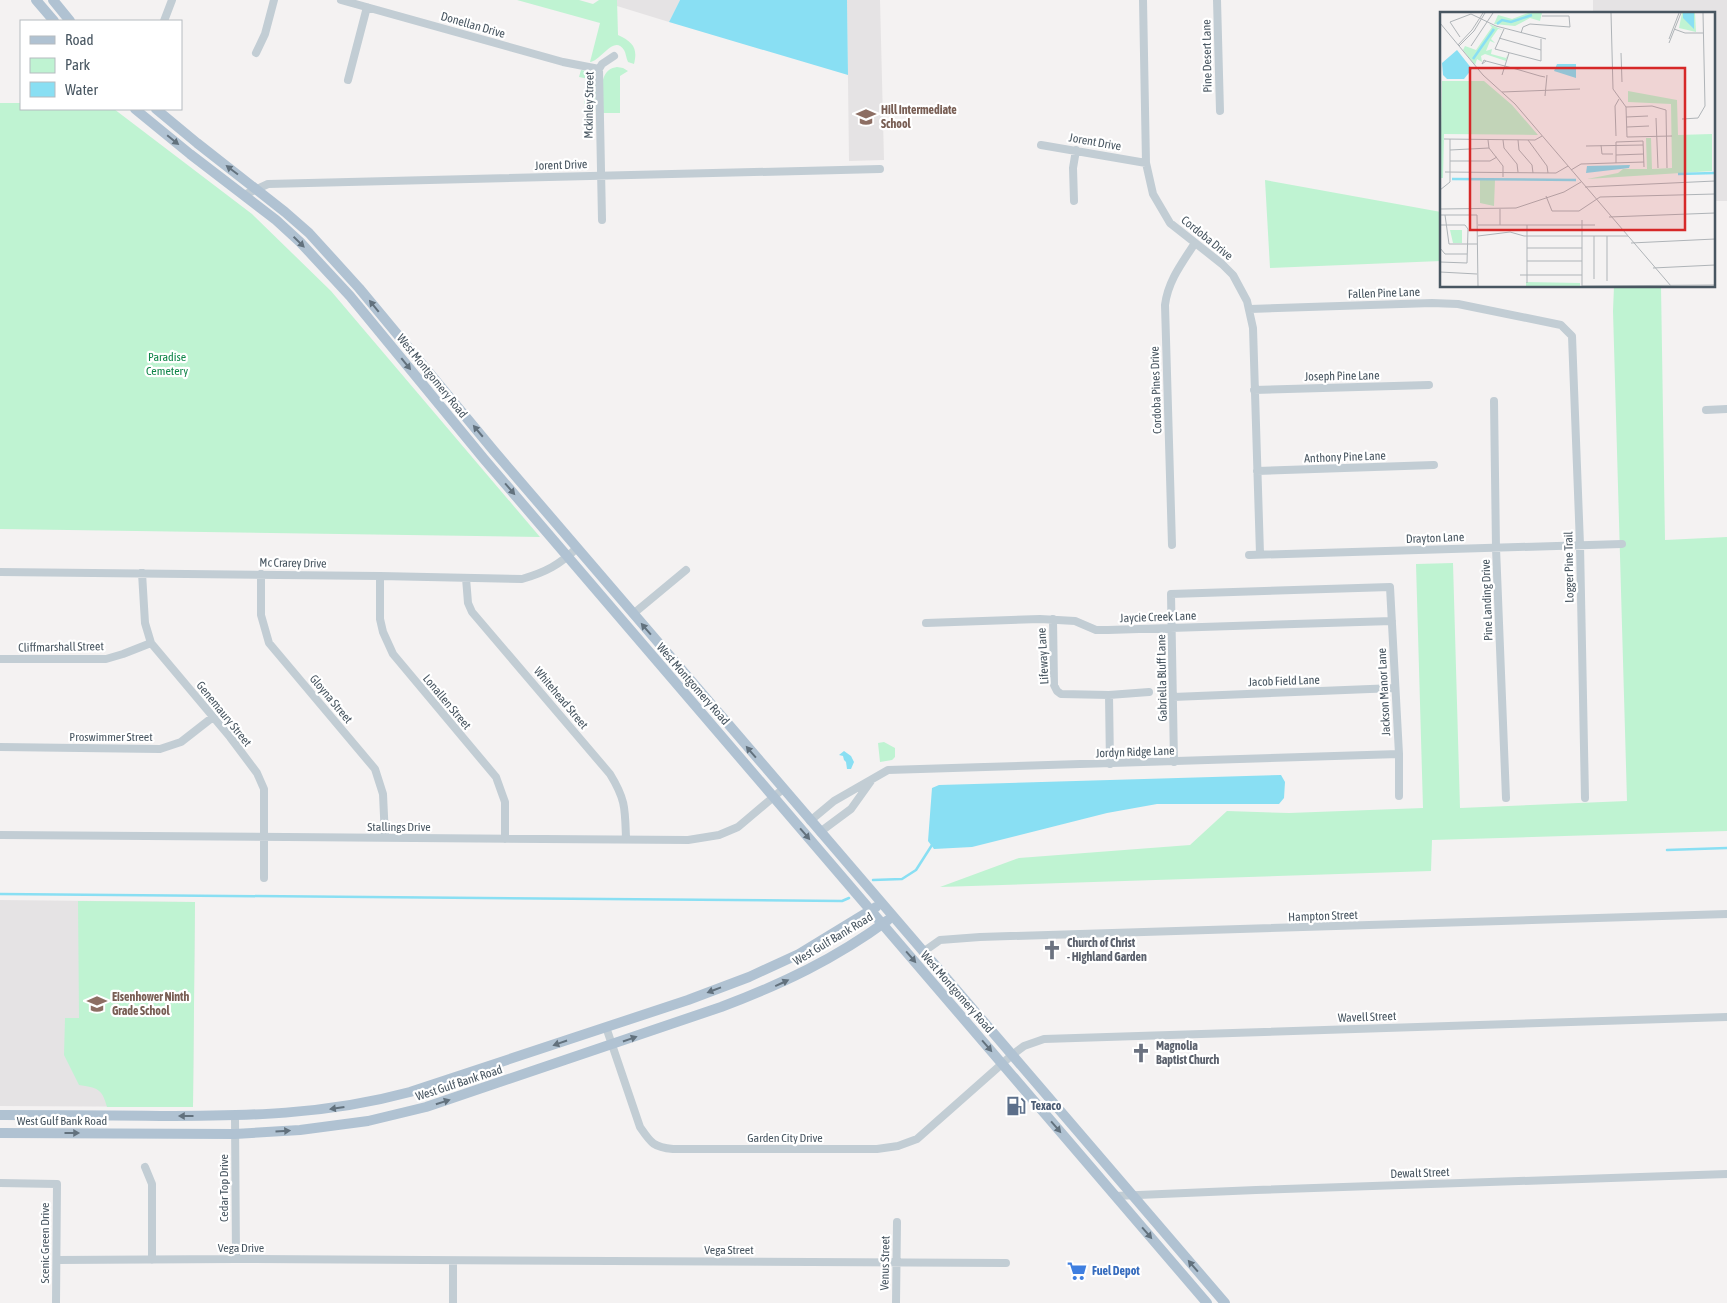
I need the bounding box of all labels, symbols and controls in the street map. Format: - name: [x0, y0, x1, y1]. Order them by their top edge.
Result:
- street label: Donellan Drive: [439, 9, 507, 41]
- inset map: [1440, 12, 1714, 288]
- street label: Pine Desert Lane: [1199, 19, 1215, 93]
- legend: [20, 20, 182, 110]
- text: Road: [65, 31, 94, 48]
- text: Park: [65, 56, 90, 73]
- street label: Mckinley Street: [581, 71, 597, 139]
- text: Water: [65, 81, 98, 98]
- place label: Hill Intermediate School: [881, 103, 957, 131]
- school or university icon: Hill Intermediate School: [855, 106, 877, 128]
- street label: Jorent Drive: [1068, 131, 1122, 153]
- one-way arrow: [166, 134, 179, 145]
- street label: Jorent Drive: [534, 157, 588, 173]
- one-way arrow: [225, 165, 239, 175]
- street label: Cordoba Drive: [1178, 213, 1236, 263]
- one-way arrow: [293, 236, 305, 248]
- street label: Fallen Pine Lane: [1348, 285, 1420, 301]
- one-way arrow: [369, 300, 380, 313]
- street label: West Montgomery Road: [394, 331, 470, 421]
- street label: Cordoba Pines Drive: [1147, 346, 1165, 434]
- park label: Paradise Cemetery: [146, 350, 188, 378]
- one-way arrow: [400, 358, 412, 370]
- street label: Joseph Pine Lane: [1304, 368, 1380, 384]
- one-way arrow: [472, 425, 483, 438]
- street label: Anthony Pine Lane: [1304, 449, 1386, 465]
- one-way arrow: [504, 483, 515, 496]
- street label: Drayton Lane: [1406, 530, 1464, 546]
- street label: Logger Pine Trail: [1561, 530, 1577, 603]
- street label: Mc Crarey Drive: [259, 555, 327, 571]
- street label: Pine Landing Drive: [1479, 559, 1495, 641]
- street label: Jaycie Creek Lane: [1119, 609, 1197, 625]
- one-way arrow: [640, 622, 651, 635]
- street label: Lifeway Lane: [1035, 627, 1051, 685]
- street label: Gabriella Bluff Lane: [1154, 634, 1170, 722]
- street label: Cliffmarshall Street: [18, 639, 104, 655]
- street label: West Montgomery Road: [654, 640, 732, 728]
- street label: Jackson Manor Lane: [1375, 648, 1393, 736]
- street label: Whitehead Street: [531, 664, 591, 732]
- street label: Gloyna Street: [307, 672, 356, 727]
- street label: Lonallen Street: [420, 672, 474, 733]
- street label: Jacob Field Lane: [1248, 673, 1320, 689]
- street label: Genemaury Street: [194, 679, 255, 750]
- street label: Proswimmer Street: [69, 730, 153, 744]
- street label: Jordyn Ridge Lane: [1095, 744, 1175, 760]
- one-way arrow: [746, 746, 757, 759]
- street label: Stallings Drive: [367, 820, 431, 834]
- one-way arrow: [800, 827, 811, 840]
- street label: Hampton Street: [1288, 908, 1359, 924]
- street label: West Gulf Bank Road: [791, 910, 875, 968]
- place label: Church of Christ - Highland Garden: [1067, 936, 1147, 964]
- church icon: Church of Christ - Highland Garden: [1041, 939, 1063, 961]
- street label: West Montgomery Road: [918, 948, 996, 1036]
- one-way arrow: [905, 951, 917, 963]
- one-way arrow: [775, 979, 789, 987]
- one-way arrow: [706, 987, 721, 994]
- place label: Eisenhower Ninth Grade School: [112, 990, 190, 1018]
- school or university icon: Eisenhower Ninth Grade School: [86, 993, 108, 1015]
- street label: Wavell Street: [1338, 1009, 1397, 1025]
- one-way arrow: [623, 1035, 638, 1043]
- one-way arrow: [552, 1039, 567, 1047]
- one-way arrow: [981, 1039, 993, 1051]
- place label: Magnolia Baptist Church: [1156, 1039, 1220, 1067]
- church icon: Magnolia Baptist Church: [1130, 1042, 1152, 1064]
- street label: West Gulf Bank Road: [414, 1062, 504, 1104]
- fuel station icon: Texaco: [1005, 1095, 1027, 1117]
- one-way arrow: [435, 1097, 450, 1105]
- place label: Texaco: [1031, 1099, 1062, 1113]
- one-way arrow: [329, 1104, 345, 1112]
- one-way arrow: [178, 1112, 194, 1120]
- street label: West Gulf Bank Road: [17, 1114, 107, 1128]
- one-way arrow: [1051, 1120, 1062, 1133]
- one-way arrow: [276, 1127, 292, 1135]
- one-way arrow: [64, 1129, 80, 1137]
- street label: Garden City Drive: [747, 1131, 823, 1145]
- street label: Cedar Top Drive: [217, 1154, 231, 1222]
- street label: Dewalt Street: [1390, 1165, 1450, 1181]
- street label: Scenic Green Drive: [38, 1202, 52, 1284]
- one-way arrow: [1141, 1226, 1152, 1239]
- street label: Venus Street: [878, 1235, 892, 1291]
- street label: Vega Drive: [218, 1241, 264, 1255]
- street label: Vega Street: [704, 1243, 754, 1257]
- supermarket icon: Fuel Depot: [1066, 1260, 1088, 1282]
- one-way arrow: [1187, 1260, 1198, 1273]
- place label: Fuel Depot: [1092, 1264, 1140, 1278]

